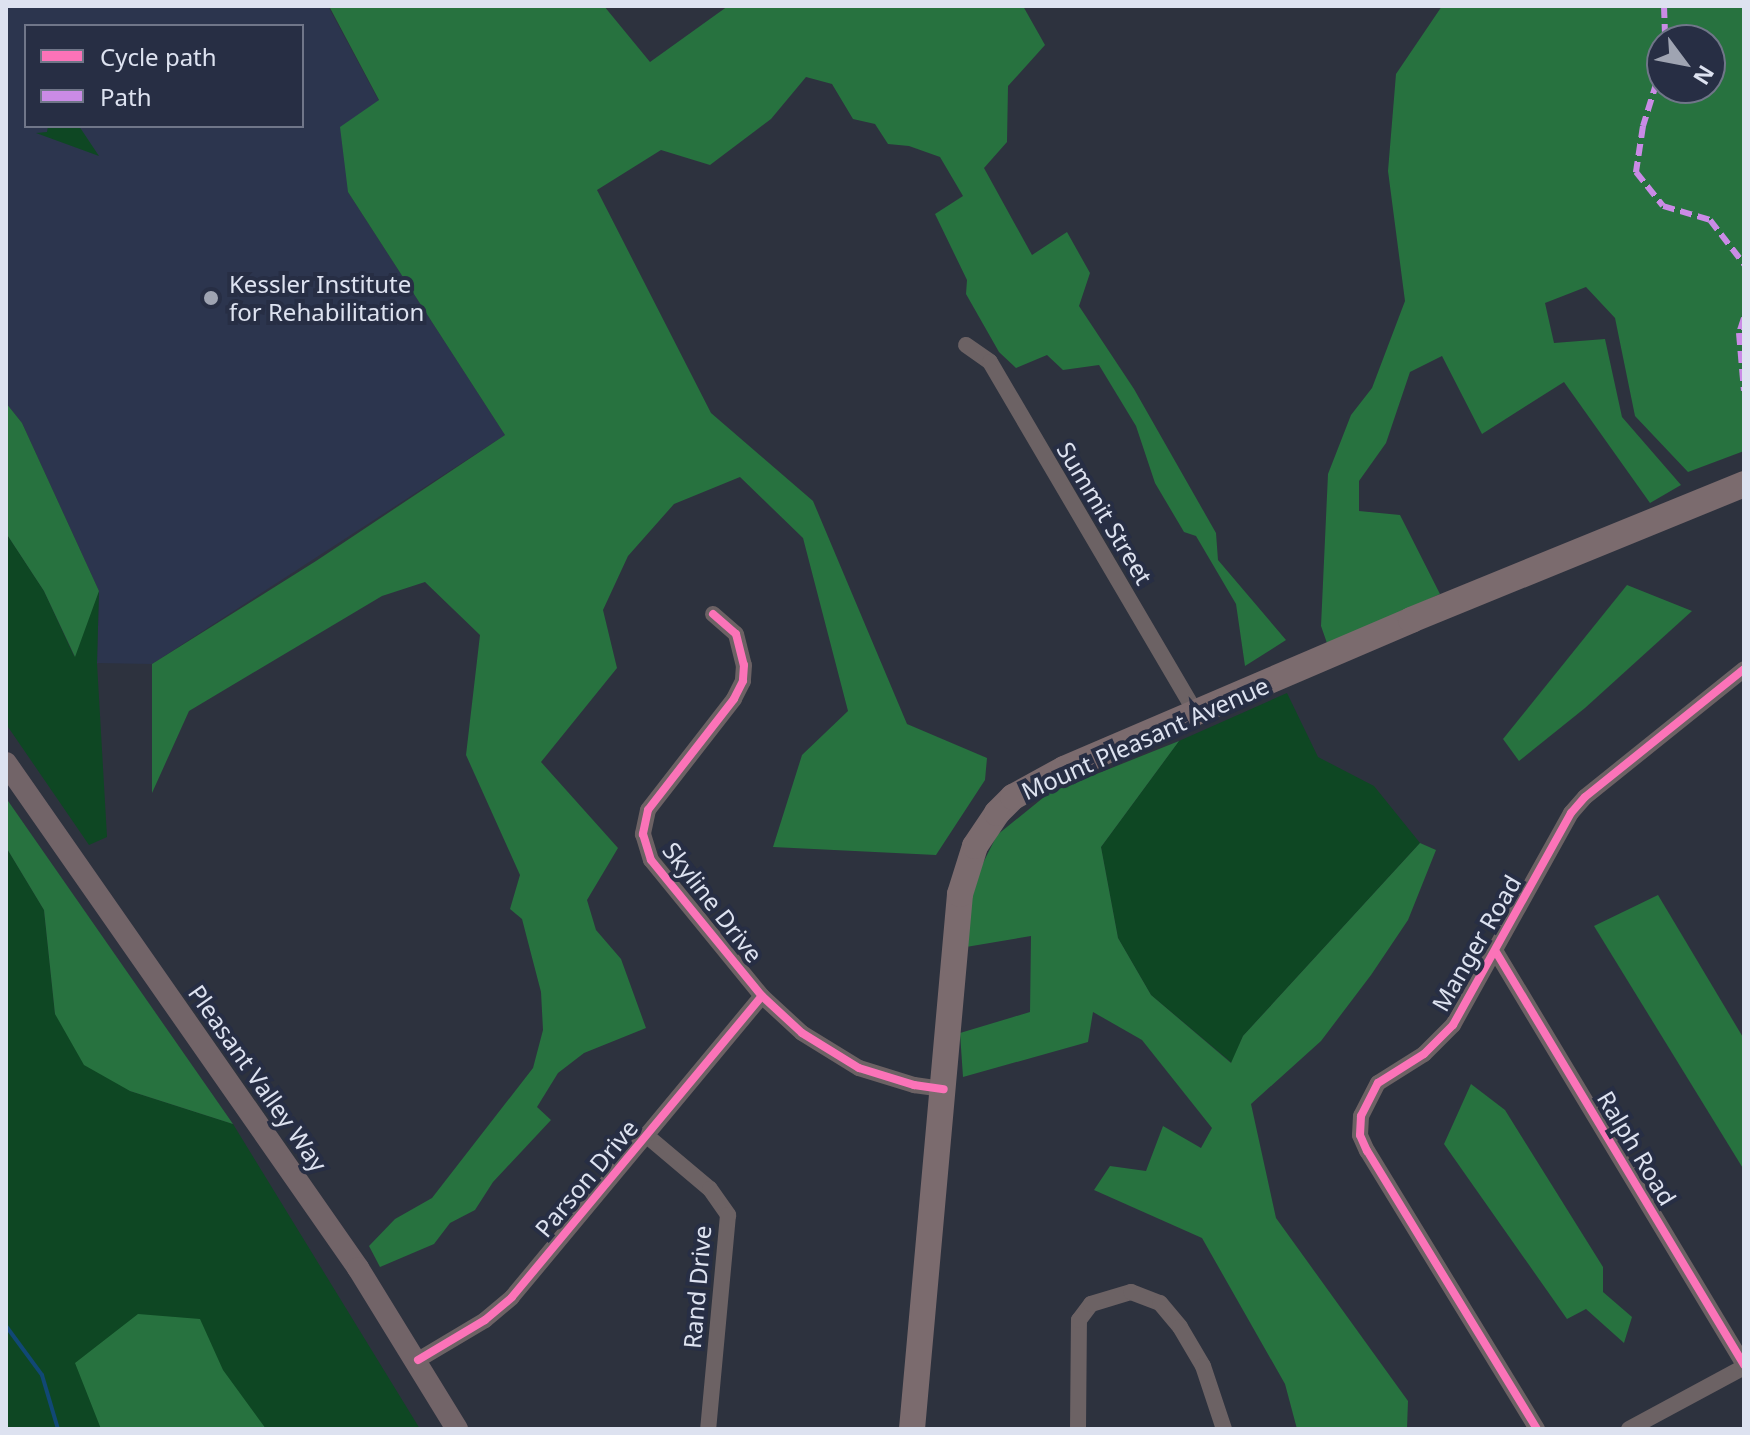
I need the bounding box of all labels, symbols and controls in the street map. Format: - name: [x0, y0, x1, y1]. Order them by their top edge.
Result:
- legend: [24, 24, 304, 128]
- north arrow: [1646, 24, 1726, 104]
- text: Cycle path: [100, 40, 217, 73]
- text: N: [1687, 60, 1722, 91]
- text: Path: [100, 80, 151, 113]
- place label: Kessler Institute for Rehabilitation: [229, 270, 424, 326]
- marker: Kessler Institute for Rehabilitation: [200, 287, 222, 309]
- street label: Summit Street: [1051, 437, 1159, 589]
- street label: Mount Pleasant Avenue: [1017, 670, 1273, 806]
- street label: Skyline Drive: [657, 836, 769, 968]
- street label: Manger Road: [1425, 870, 1527, 1016]
- street label: Pleasant Valley Way: [183, 979, 333, 1177]
- street label: Ralph Road: [1592, 1086, 1682, 1210]
- street label: Parson Drive: [529, 1113, 643, 1243]
- street label: Rand Drive: [677, 1224, 717, 1350]

